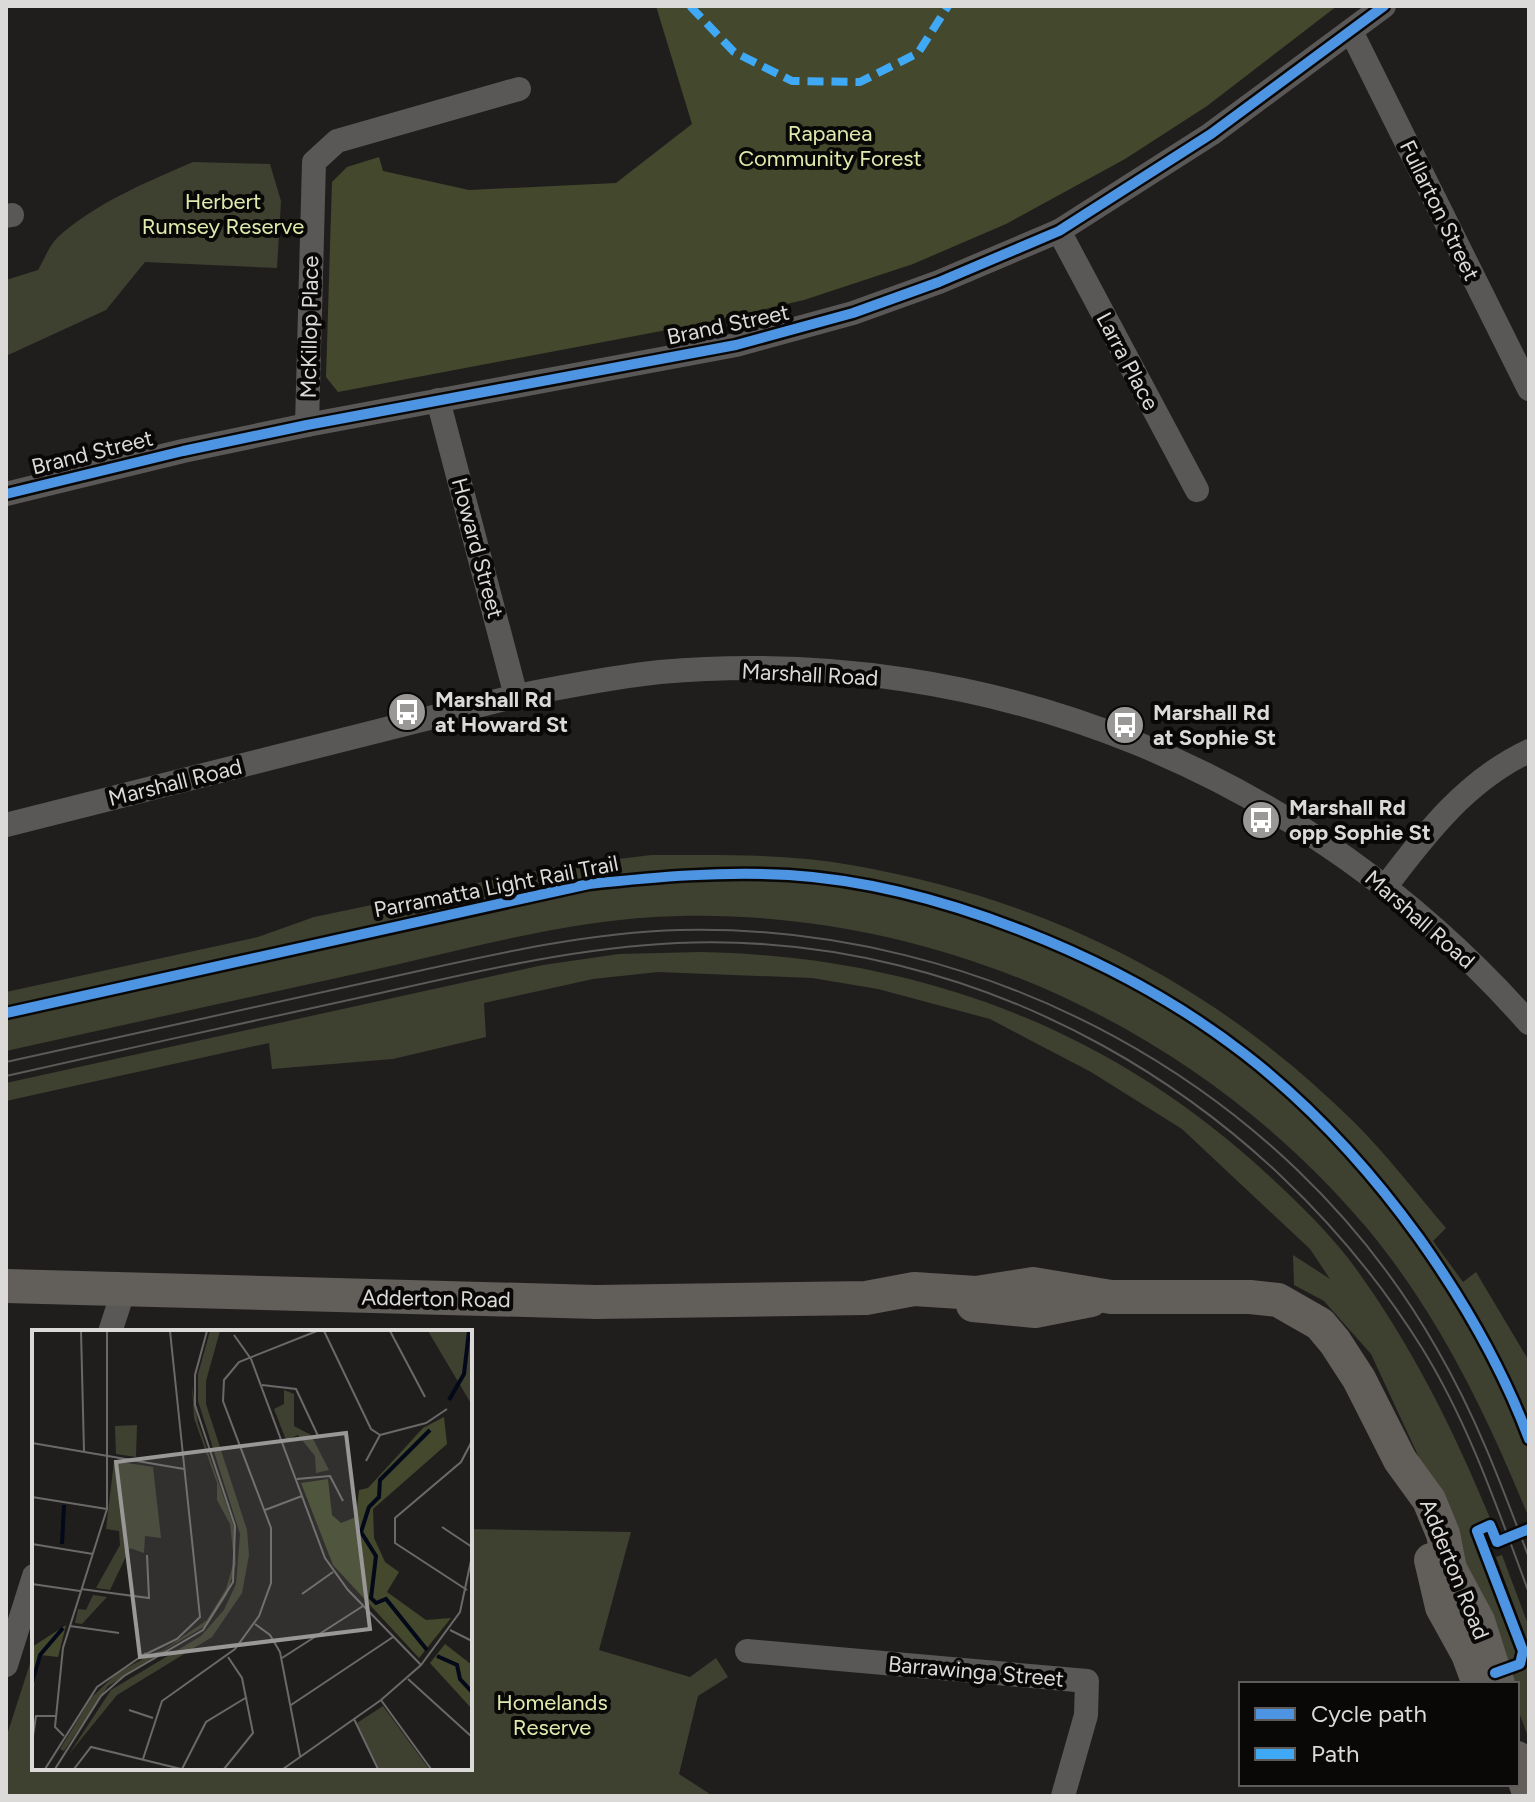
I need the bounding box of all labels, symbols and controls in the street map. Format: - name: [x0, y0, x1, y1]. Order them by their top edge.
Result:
- park label: Rapanea Community Forest: [738, 120, 922, 172]
- street label: Fullarton Street: [1394, 136, 1485, 285]
- park label: Herbert Rumsey Reserve: [142, 188, 304, 240]
- street label: McKillop Place: [295, 255, 324, 399]
- street label: Brand Street: [664, 298, 792, 351]
- street label: Larra Place: [1091, 308, 1165, 415]
- street label: Brand Street: [29, 424, 156, 481]
- street label: Howard Street: [446, 475, 509, 621]
- street label: Marshall Road: [741, 657, 879, 692]
- place label: Marshall Rd at Howard St: [435, 686, 568, 738]
- bus stop icon: Marshall Rd at Howard St: [386, 691, 428, 733]
- place label: Marshall Rd at Sophie St: [1153, 699, 1276, 751]
- bus stop icon: Marshall Rd at Sophie St: [1104, 704, 1146, 746]
- street label: Marshall Road: [105, 753, 245, 812]
- place label: Marshall Rd opp Sophie St: [1289, 794, 1431, 846]
- bus stop icon: Marshall Rd opp Sophie St: [1240, 799, 1282, 841]
- street label: Parramatta Light Rail Trail: [372, 850, 621, 923]
- street label: Marshall Road: [1359, 864, 1480, 974]
- street label: Adderton Road: [361, 1284, 511, 1313]
- inset map: [32, 1330, 472, 1770]
- street label: Adderton Road: [1414, 1495, 1495, 1643]
- street label: Barrawinga Street: [887, 1650, 1065, 1693]
- legend: [1239, 1682, 1519, 1786]
- park label: Homelands Reserve: [496, 1689, 608, 1741]
- text: Cycle path: [1311, 1699, 1427, 1728]
- text: Path: [1311, 1739, 1359, 1768]

